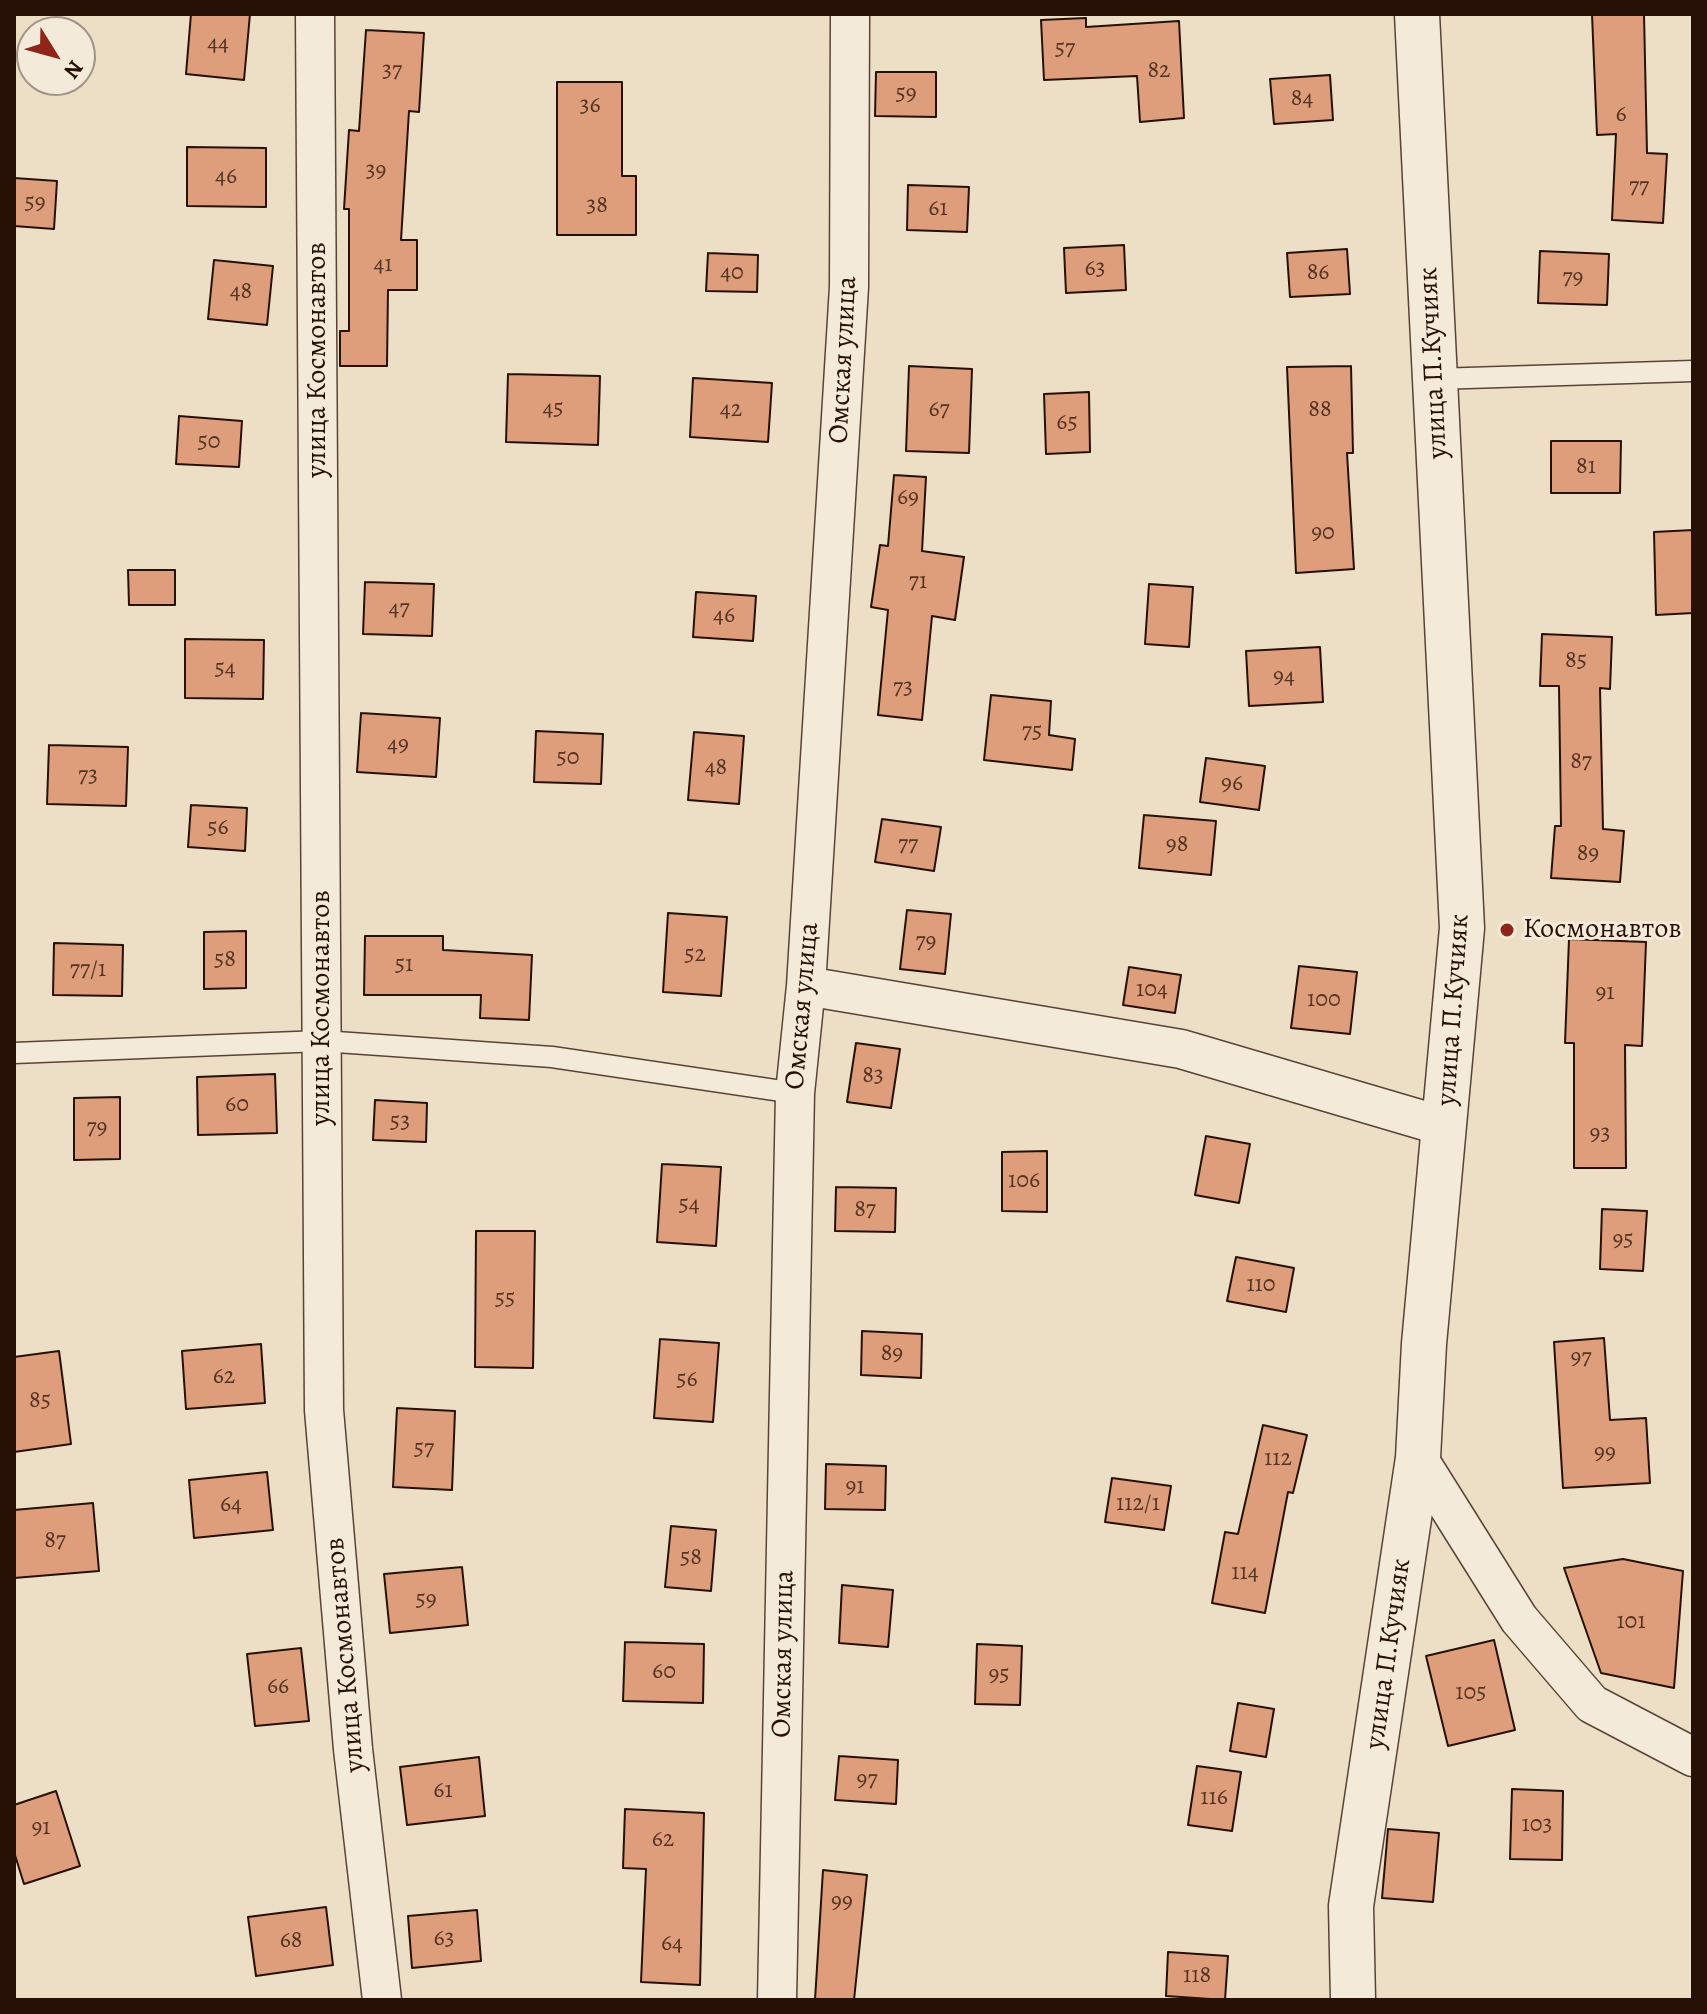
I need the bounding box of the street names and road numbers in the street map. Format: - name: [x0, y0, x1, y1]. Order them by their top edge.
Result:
- street label: улица Космонавтов: [301, 242, 335, 478]
- street label: улица П.Кучияк: [1412, 266, 1456, 460]
- street label: Омская улица: [823, 275, 865, 445]
- street label: улица Космонавтов: [305, 890, 339, 1126]
- street label: улица П.Кучияк: [1431, 913, 1477, 1107]
- street label: Омская улица: [779, 921, 827, 1091]
- street label: улица Космонавтов: [319, 1536, 373, 1774]
- street label: улица П.Кучияк: [1359, 1557, 1419, 1751]
- street label: Омская улица: [766, 1570, 802, 1738]

